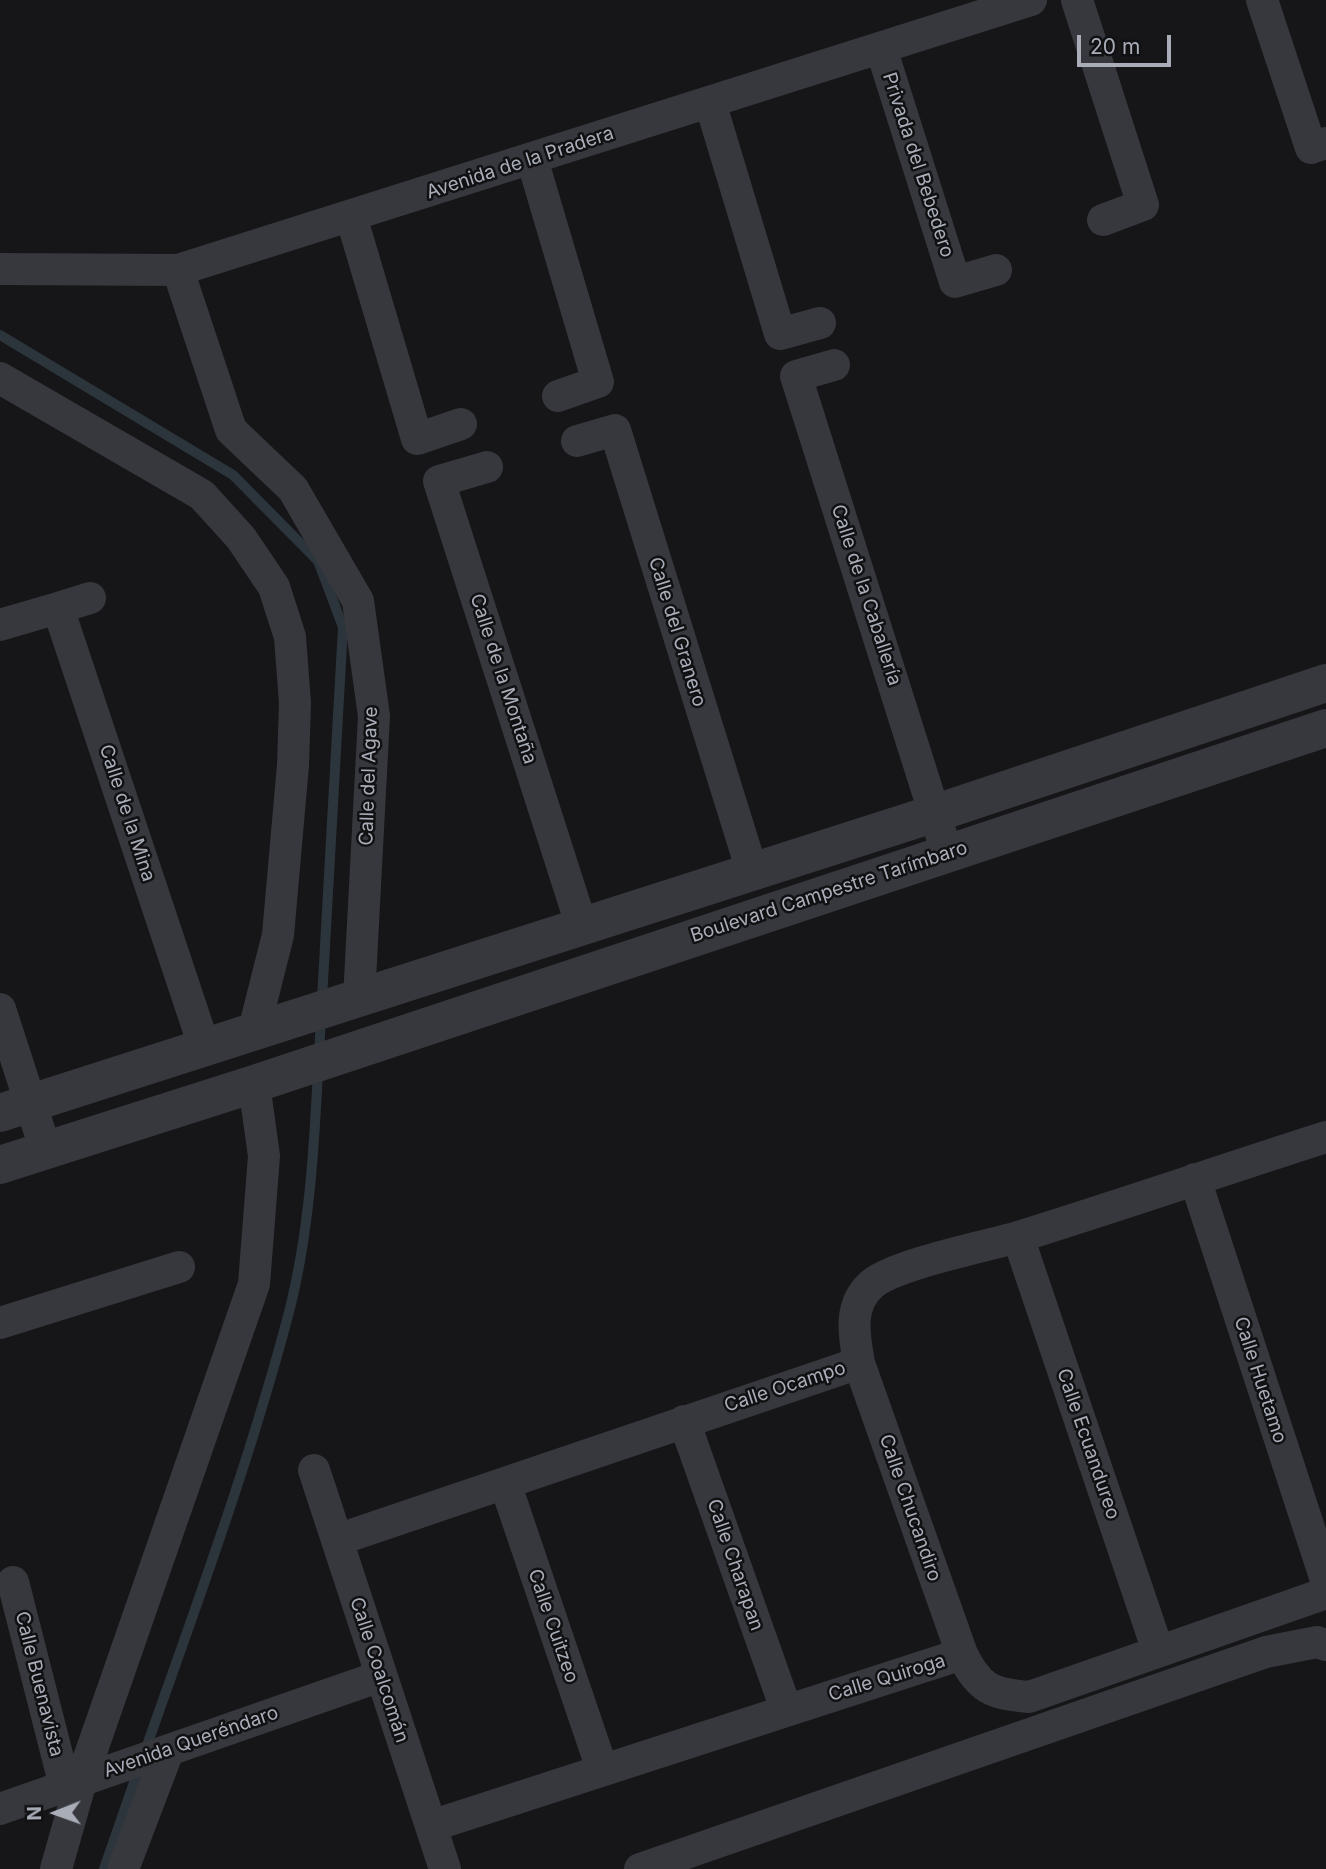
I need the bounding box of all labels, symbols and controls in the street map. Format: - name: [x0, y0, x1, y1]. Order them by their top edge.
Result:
- scale bar: [1081, 21, 1176, 65]
- text: 20 m: [1090, 34, 1140, 59]
- street label: Privada del Bebedero: [877, 70, 959, 260]
- street label: Avenida de la Pradera: [423, 122, 617, 204]
- street label: Calle de la Caballería: [826, 502, 906, 688]
- street label: Calle del Granero: [643, 554, 711, 710]
- street label: Calle de la Montaña: [465, 591, 541, 767]
- street label: Calle del Agave: [355, 706, 383, 846]
- street label: Calle de la Mina: [94, 742, 160, 884]
- street label: Boulevard Campestre Tarímbaro: [688, 836, 970, 948]
- street label: Calle Huetamo: [1229, 1314, 1291, 1446]
- street label: Calle Ocampo: [722, 1357, 848, 1417]
- street label: Calle Ecuandureo: [1052, 1366, 1124, 1522]
- street label: Calle Chucandiro: [874, 1432, 946, 1584]
- street label: Calle Charapan: [702, 1496, 768, 1634]
- street label: Calle Cuitzeo: [523, 1566, 583, 1686]
- street label: Calle Coalcomán: [345, 1594, 413, 1746]
- street label: Calle Buenavista: [10, 1609, 68, 1759]
- street label: Calle Quiroga: [826, 1649, 948, 1707]
- street label: Avenida Queréndaro: [101, 1701, 281, 1783]
- north arrow: [21, 1778, 91, 1848]
- text: N: [23, 1806, 46, 1821]

